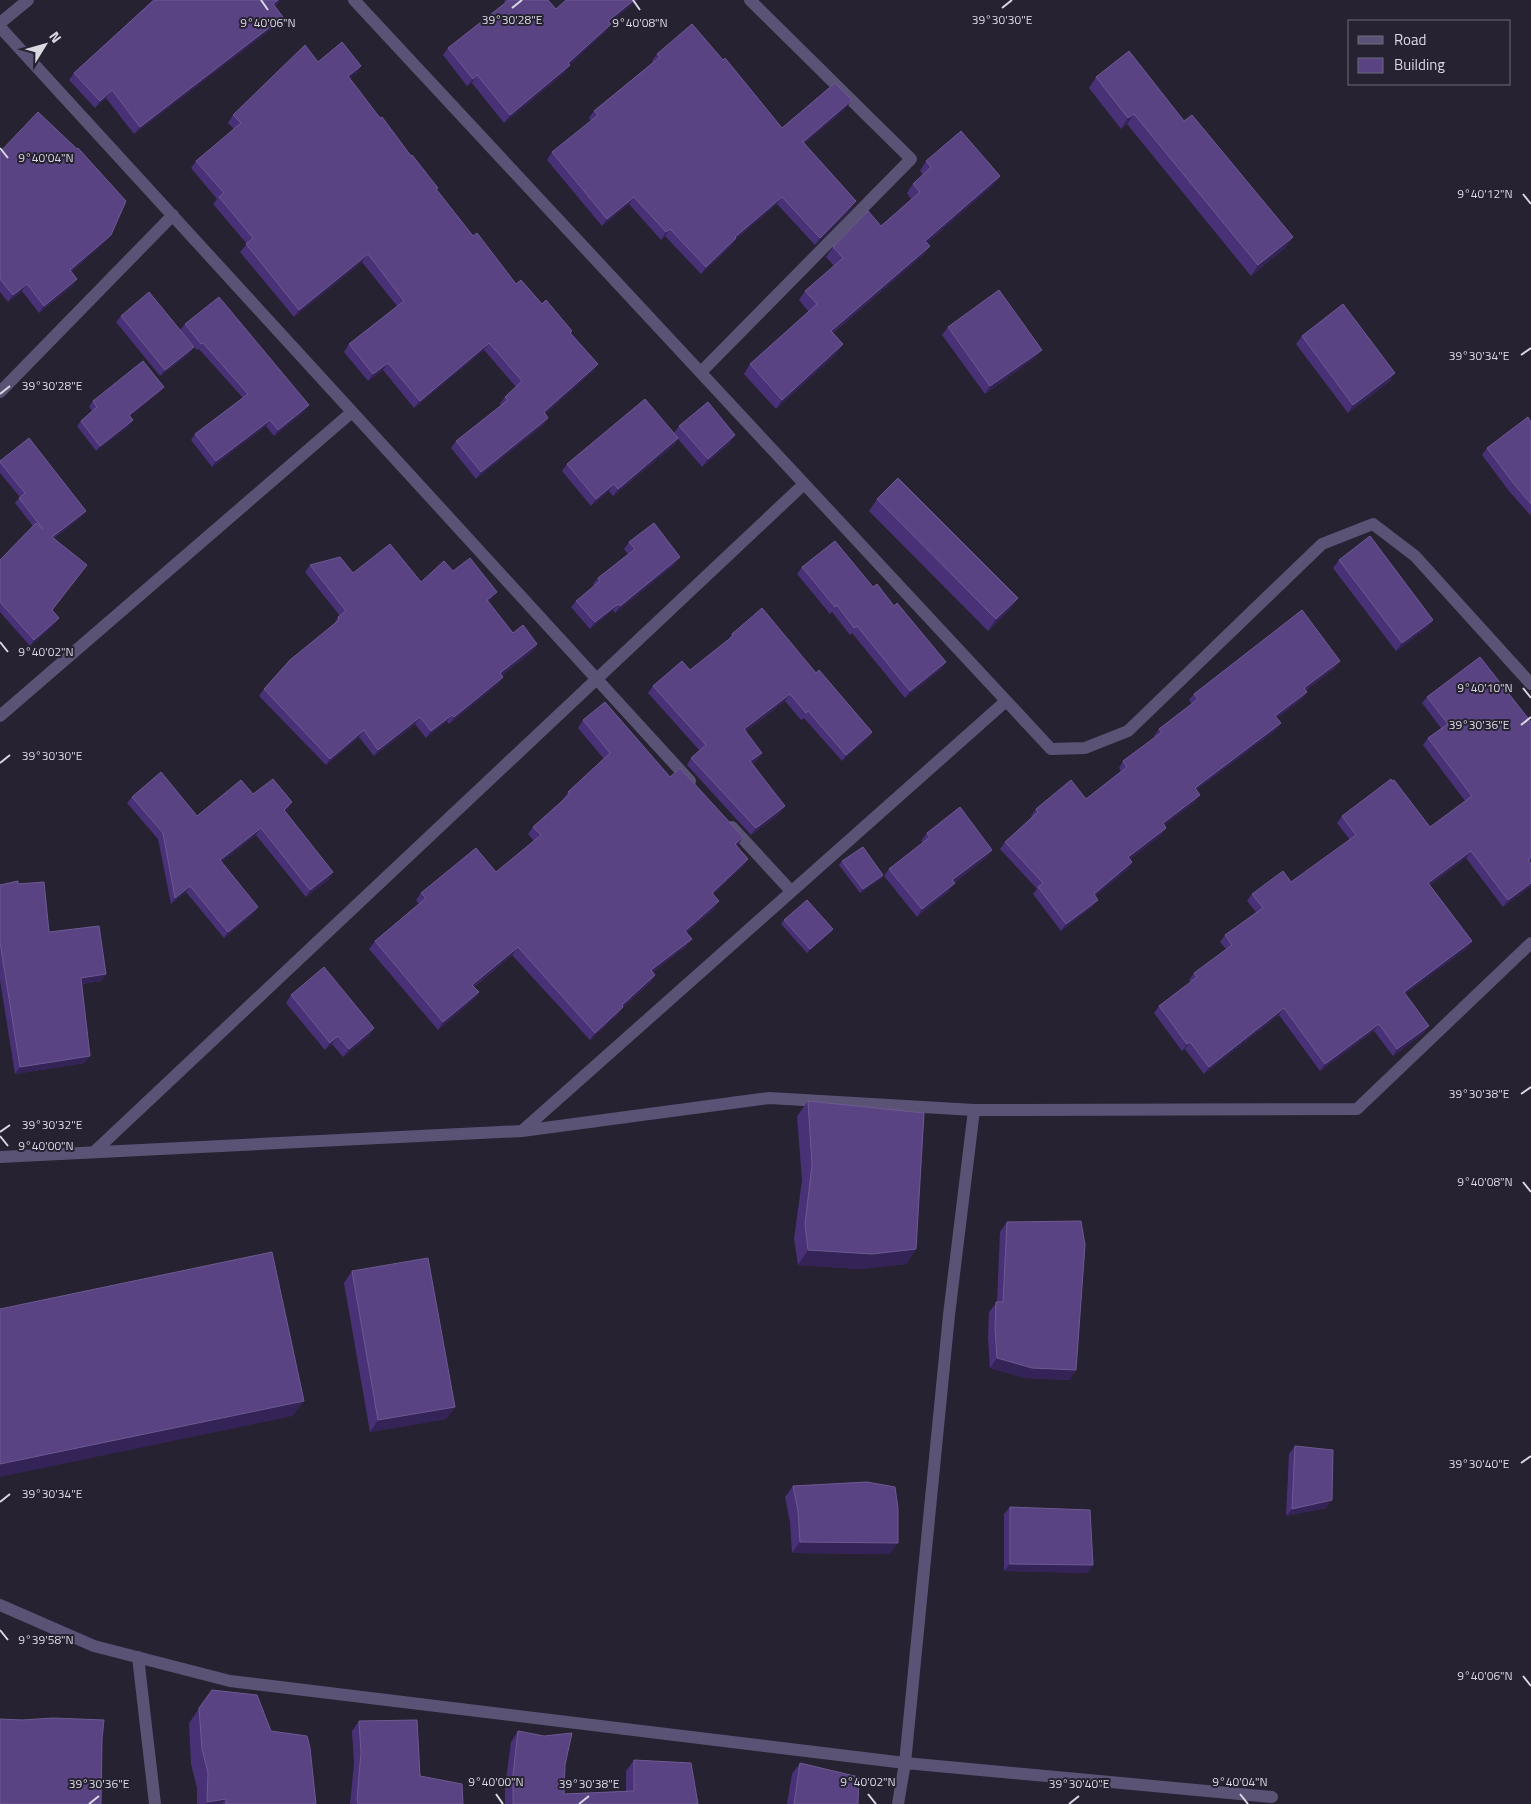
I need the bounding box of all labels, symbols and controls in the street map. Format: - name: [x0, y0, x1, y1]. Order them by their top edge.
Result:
- text: 39°30'28"E: [482, 10, 543, 29]
- text: 39°30'30"E: [972, 10, 1033, 29]
- text: 9°40'06"N: [240, 13, 296, 32]
- text: 9°40'08"N: [612, 13, 668, 32]
- north arrow: [20, 20, 70, 70]
- legend: [1348, 20, 1511, 85]
- text: N: [44, 27, 67, 47]
- text: Road: [1394, 28, 1426, 51]
- text: Building: [1394, 53, 1445, 76]
- text: 9°40'04"N: [18, 148, 74, 167]
- text: 9°40'12"N: [1457, 184, 1513, 203]
- text: 39°30'34"E: [1449, 346, 1510, 365]
- text: 39°30'28"E: [22, 376, 83, 395]
- text: 9°40'02"N: [18, 642, 74, 661]
- text: 9°40'10"N: [1457, 678, 1513, 697]
- text: 39°30'36"E: [1449, 715, 1510, 734]
- text: 39°30'30"E: [22, 746, 83, 765]
- text: 39°30'38"E: [1449, 1084, 1510, 1103]
- text: 39°30'32"E: [22, 1115, 83, 1134]
- text: 9°40'00"N: [18, 1136, 74, 1155]
- text: 9°40'08"N: [1457, 1172, 1513, 1191]
- text: 39°30'40"E: [1449, 1454, 1510, 1473]
- text: 39°30'34"E: [22, 1484, 83, 1503]
- text: 9°39'58"N: [18, 1630, 74, 1649]
- text: 9°40'06"N: [1457, 1666, 1513, 1685]
- text: 9°40'00"N: [468, 1772, 524, 1791]
- text: 9°40'02"N: [840, 1772, 896, 1791]
- text: 9°40'04"N: [1212, 1772, 1268, 1791]
- text: 39°30'36"E: [69, 1774, 130, 1793]
- text: 39°30'38"E: [559, 1774, 620, 1793]
- text: 39°30'40"E: [1049, 1774, 1110, 1793]

